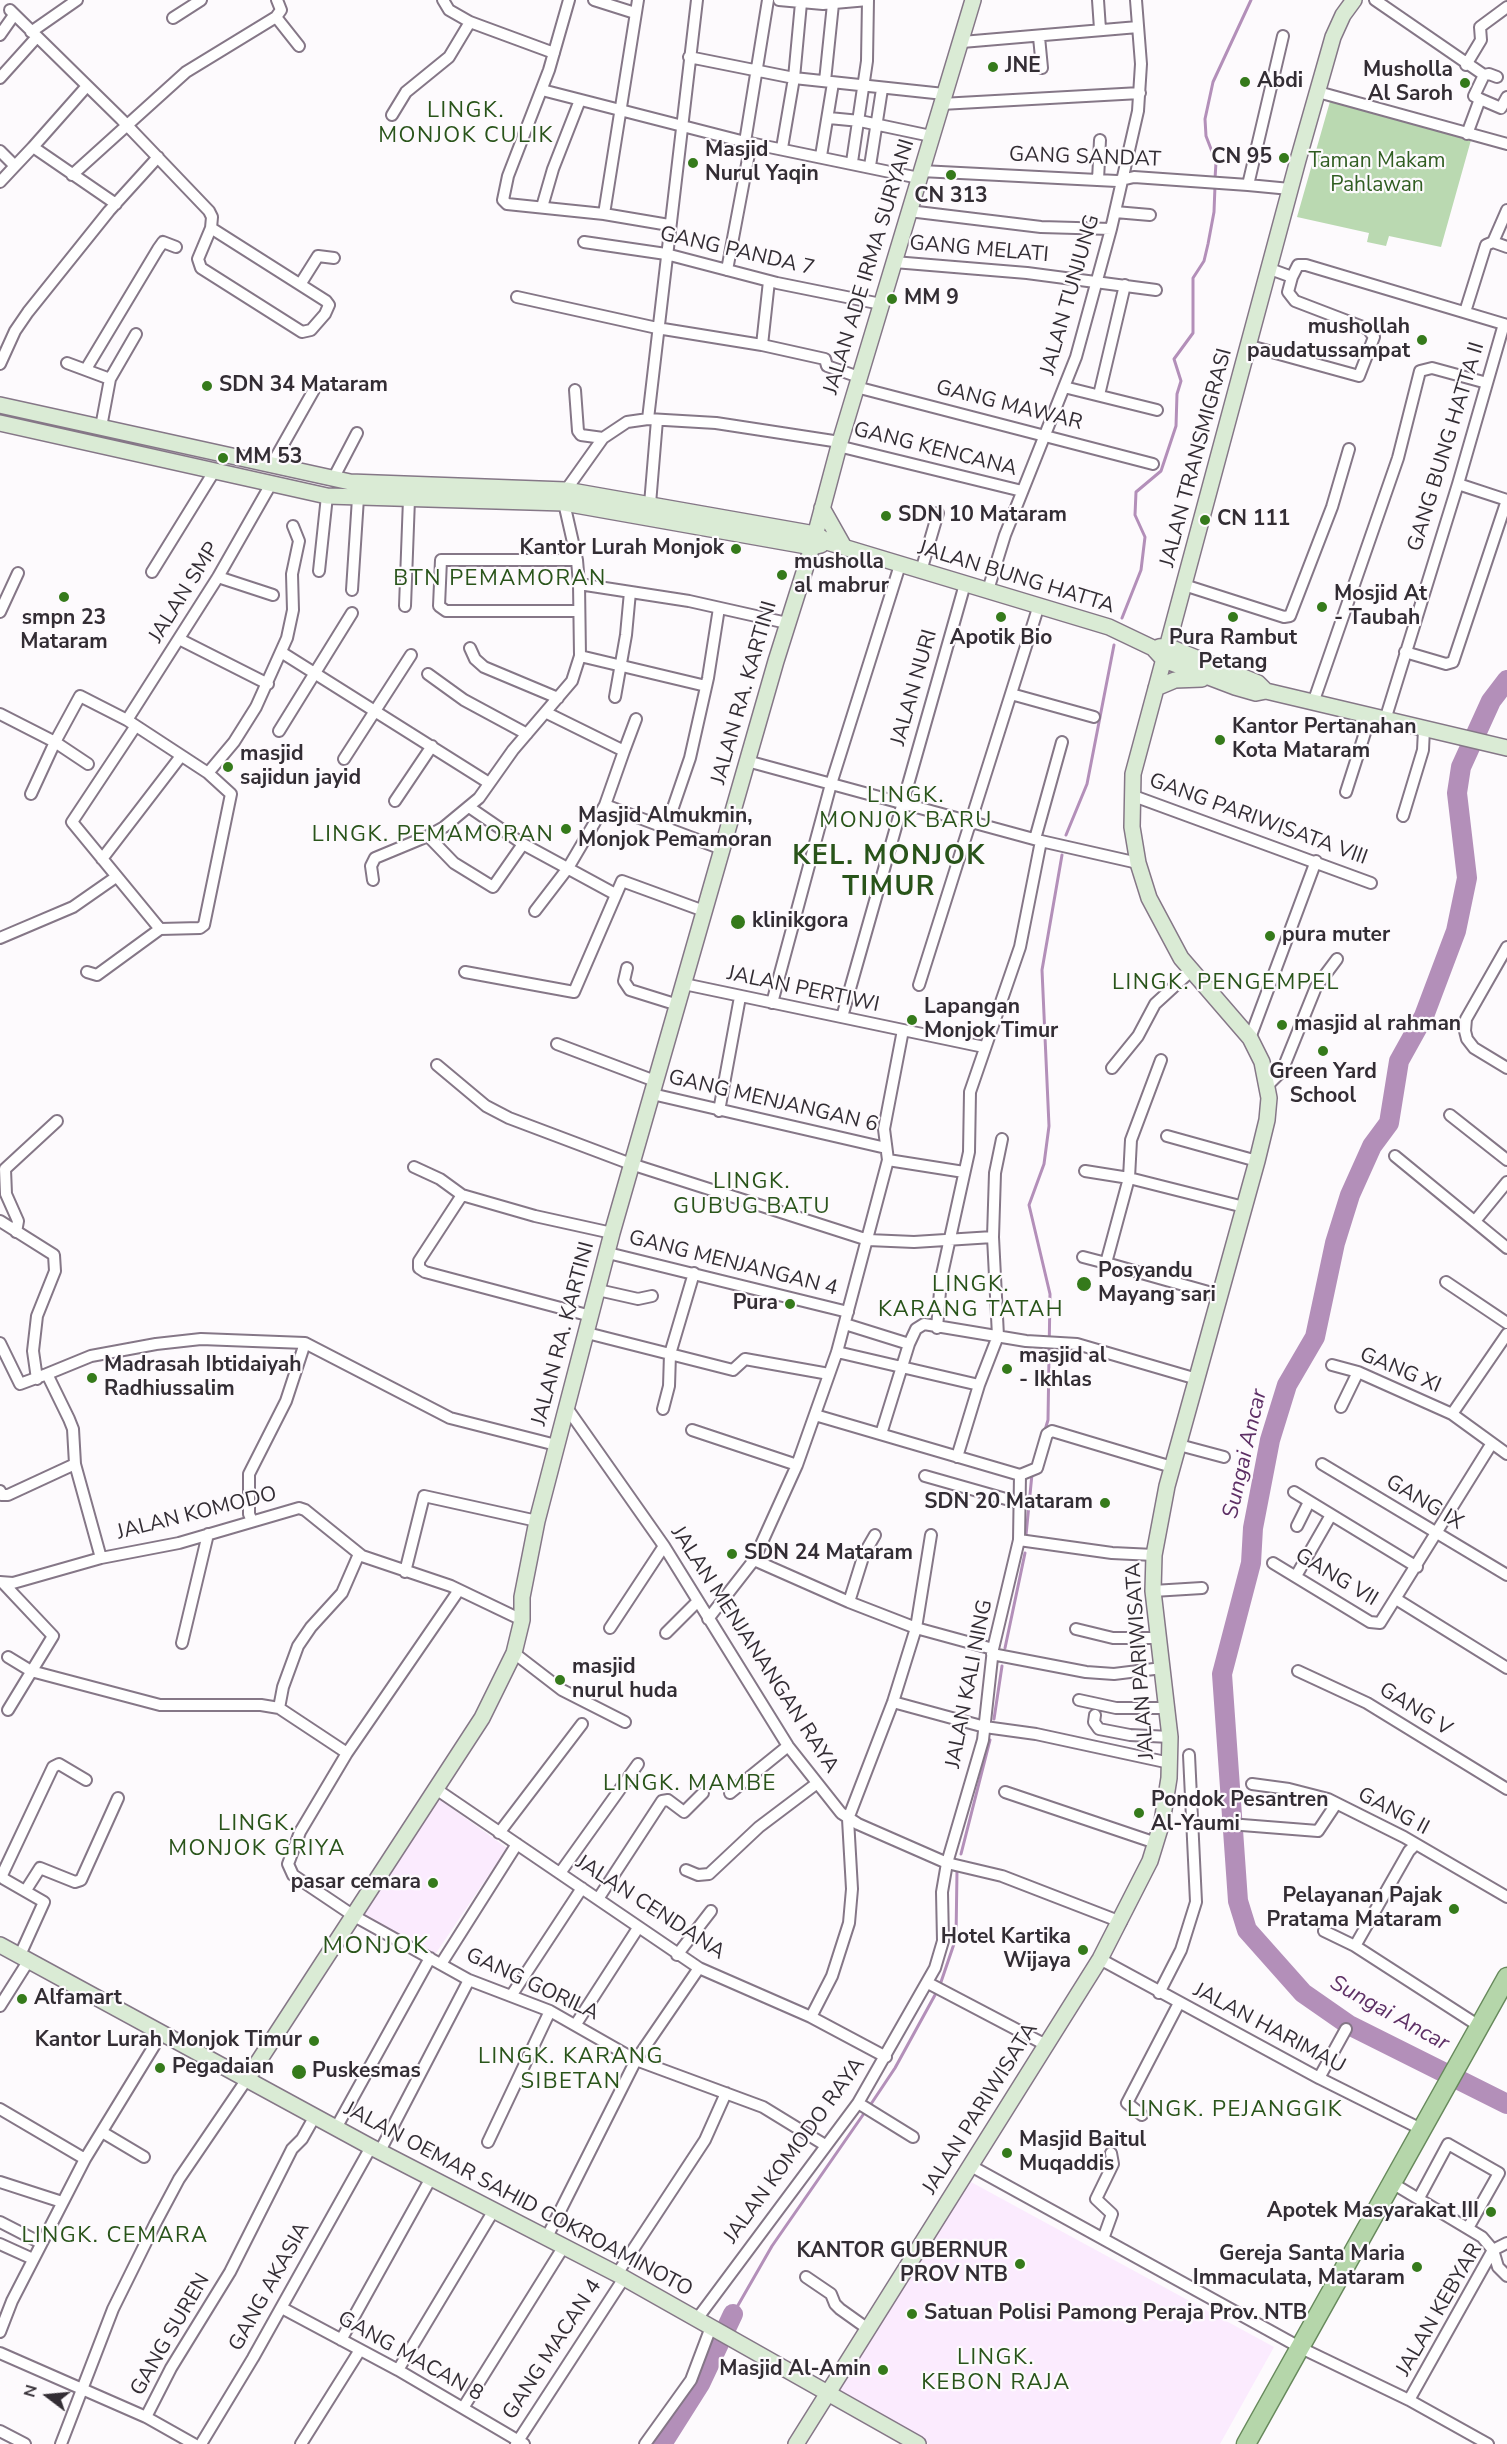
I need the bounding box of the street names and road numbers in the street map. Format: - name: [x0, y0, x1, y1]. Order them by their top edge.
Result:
- street label: JALAN ADE IRMA SURYANI: [819, 136, 921, 398]
- street label: GANG SANDAT: [1009, 143, 1161, 173]
- street label: JALAN TUNJUNG: [1036, 212, 1106, 378]
- street label: GANG PANDA 7: [657, 222, 817, 282]
- street label: GANG MELATI: [908, 231, 1050, 269]
- street label: GANG BUNG HATTA II: [1403, 339, 1491, 555]
- street label: JALAN TRANSMIGRASI: [1156, 346, 1238, 570]
- street label: GANG MAWAR: [933, 376, 1085, 436]
- street label: GANG KENCANA: [851, 418, 1019, 482]
- street label: JALAN BUNG HATTA: [915, 536, 1117, 620]
- street label: JALAN SMP: [144, 538, 226, 648]
- street label: JALAN RA. KARTINI: [707, 598, 783, 788]
- street label: JALAN NURI: [886, 627, 944, 749]
- street label: GANG PARIWISATA VIII: [1145, 769, 1371, 871]
- street label: JALAN PERTIWI: [725, 962, 881, 1018]
- street label: GANG MENJANGAN 6: [666, 1066, 880, 1138]
- street label: GANG MENJANGAN 4: [626, 1226, 840, 1302]
- street label: JALAN RA. KARTINI: [527, 1239, 601, 1429]
- street label: GANG XI: [1356, 1343, 1444, 1399]
- street label: GANG IX: [1381, 1470, 1467, 1536]
- street label: JALAN KOMODO: [115, 1482, 279, 1546]
- street label: JALAN MENJANANGAN RAYA: [665, 1522, 843, 1778]
- street label: GANG VII: [1290, 1544, 1382, 1612]
- street label: JALAN PARIWISATA: [1122, 1562, 1160, 1760]
- street label: JALAN KALI NING: [941, 1598, 999, 1770]
- street label: GANG V: [1374, 1678, 1456, 1742]
- street label: GANG II: [1353, 1783, 1433, 1841]
- street label: JALAN CENDANA: [571, 1850, 729, 1966]
- street label: GANG GORILA: [462, 1943, 602, 2027]
- street label: JALAN HARIMAU: [1189, 1978, 1349, 2080]
- street label: JALAN PARIWISATA: [918, 2019, 1044, 2199]
- street label: JALAN KOMODO RAYA: [719, 2053, 871, 2249]
- street label: JALAN OEMAR SAHID COKROAMINOTO: [340, 2097, 696, 2303]
- street label: GANG AKASIA: [224, 2218, 316, 2356]
- street label: JALAN KEBYAR: [1392, 2239, 1488, 2381]
- street label: GANG SUREN: [126, 2269, 216, 2401]
- street label: GANG MACAN 4: [498, 2275, 608, 2425]
- street label: GANG MACAN 8: [333, 2307, 487, 2407]

